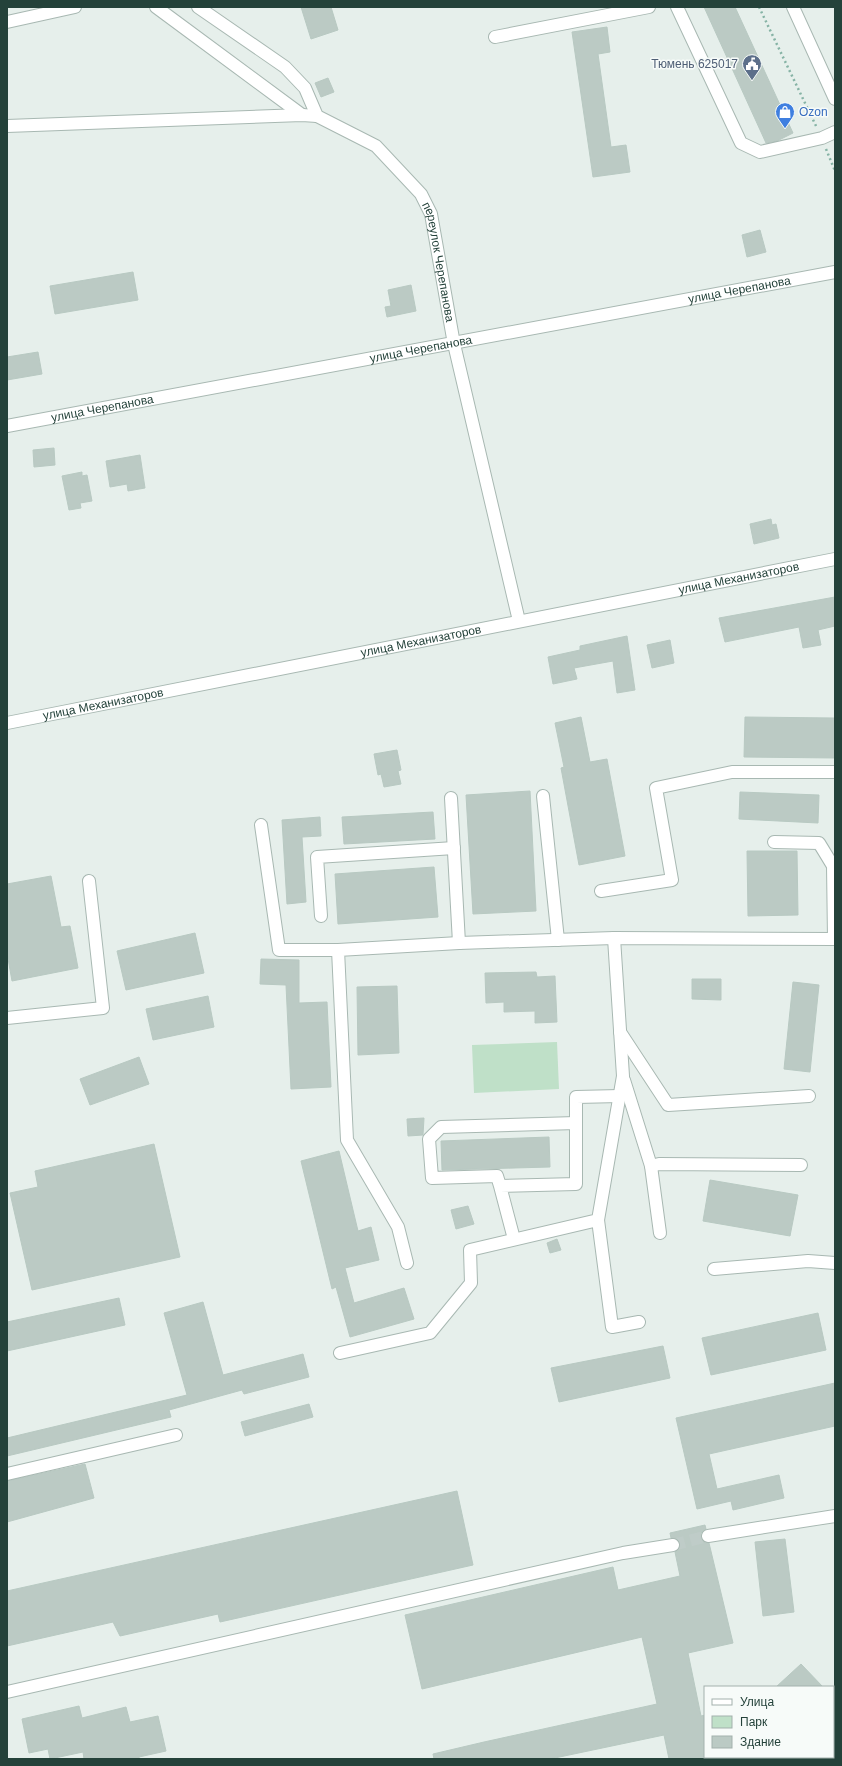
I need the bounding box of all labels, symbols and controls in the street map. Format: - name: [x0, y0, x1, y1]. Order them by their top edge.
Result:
- public building icon: Тюмень 625017: [741, 53, 763, 81]
- place label: Тюмень 625017: [651, 57, 738, 71]
- shop icon: Ozon: [774, 101, 796, 129]
- place label: Ozon: [799, 105, 828, 119]
- street label: переулок Черепанова: [419, 200, 457, 323]
- street label: улица Черепанова: [687, 273, 792, 306]
- street label: улица Черепанова: [369, 333, 474, 365]
- street label: улица Черепанова: [50, 392, 155, 425]
- street label: улица Механизаторов: [677, 559, 800, 597]
- street label: улица Механизаторов: [359, 622, 482, 660]
- street label: улица Механизаторов: [42, 685, 165, 723]
- legend: [704, 1686, 834, 1758]
- text: Улица: [740, 1695, 774, 1709]
- text: Парк: [740, 1715, 768, 1729]
- text: Здание: [740, 1735, 781, 1749]

